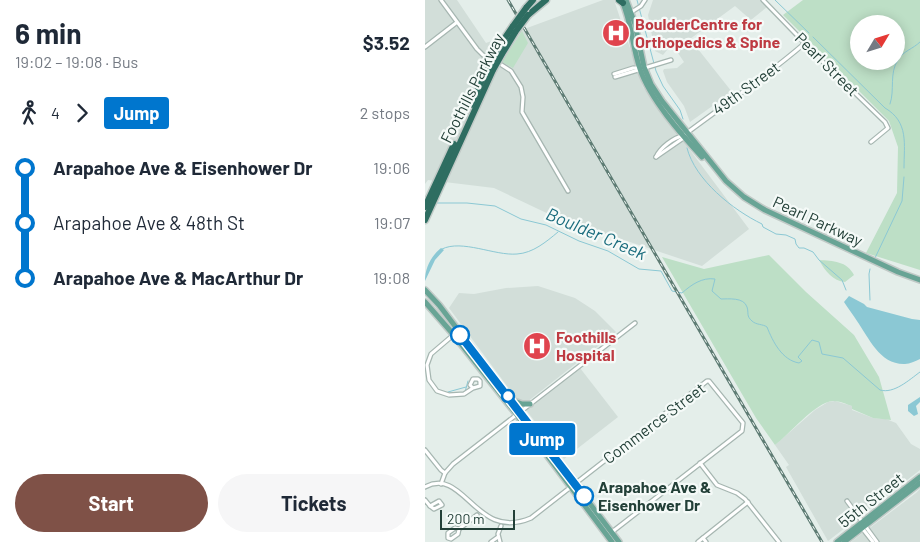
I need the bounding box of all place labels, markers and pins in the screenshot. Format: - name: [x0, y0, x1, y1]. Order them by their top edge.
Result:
- place label: BoulderCentre for Orthopedics & Spine: [635, 14, 780, 51]
- hospital icon: BoulderCentre for Orthopedics & Spine: [601, 18, 631, 48]
- unlabelled marker: [450, 325, 470, 345]
- place label: Foothills Hospital: [556, 327, 616, 364]
- hospital icon: Foothills Hospital: [522, 331, 552, 361]
- unlabelled marker: [501, 389, 515, 403]
- place label: Arapahoe Ave & Eisenhower Dr: [598, 477, 711, 514]
- marker: Arapahoe Ave & Eisenhower Dr: [574, 486, 594, 506]

